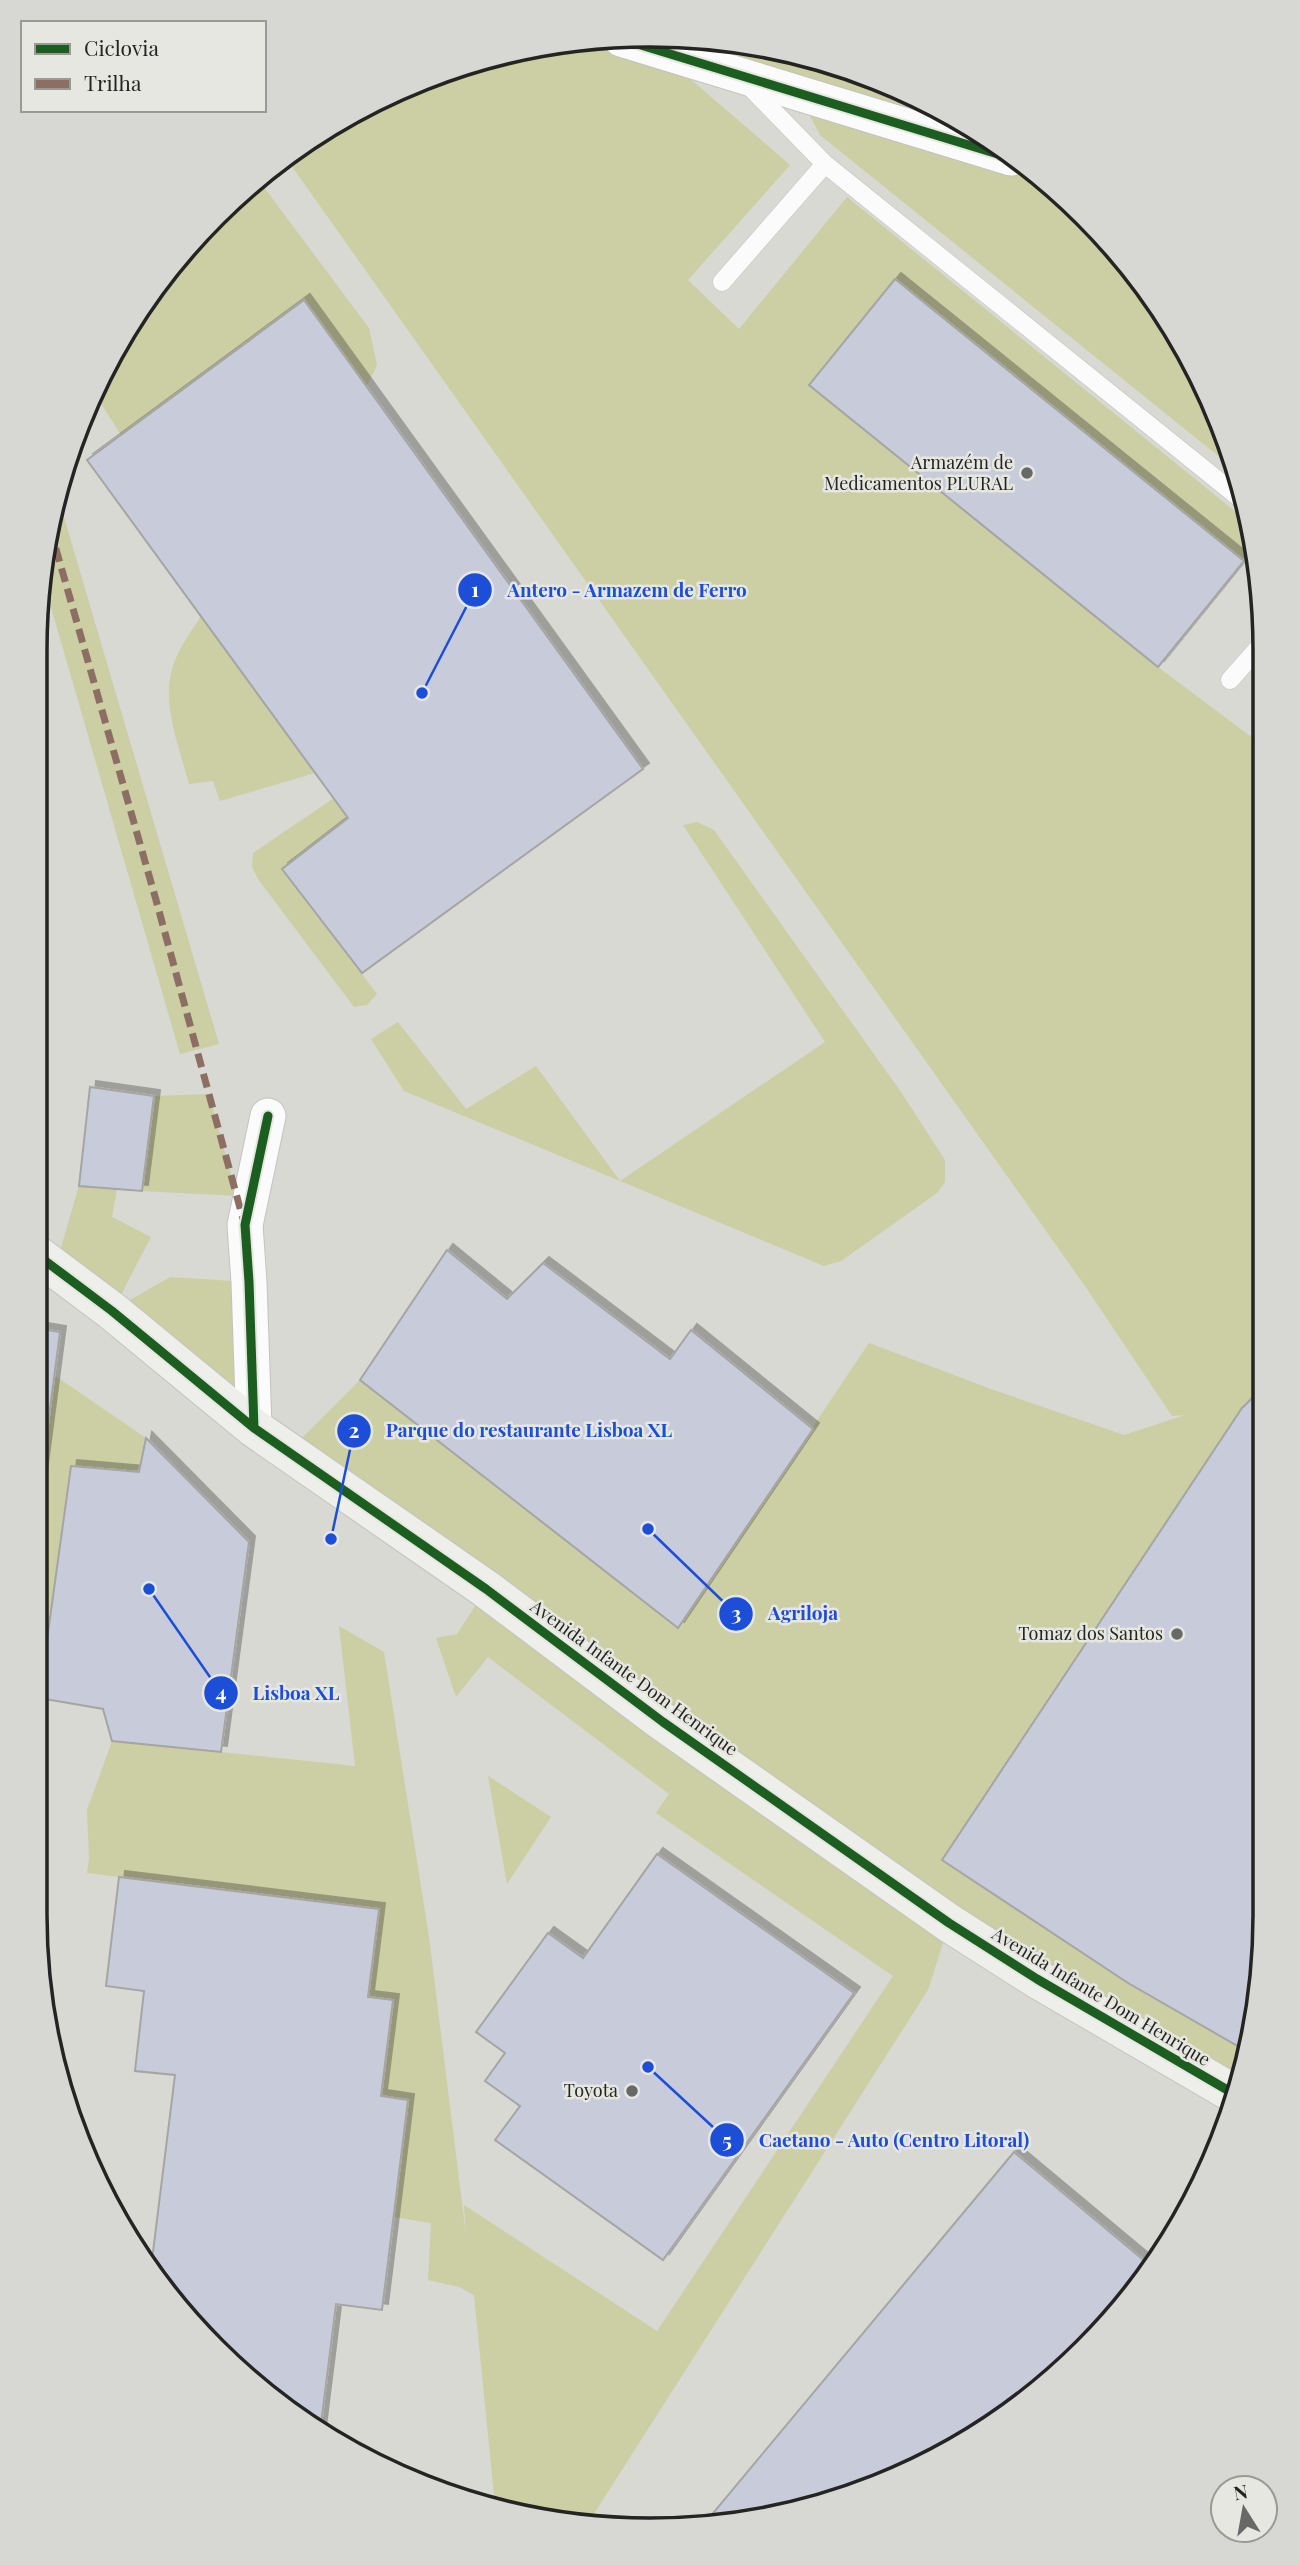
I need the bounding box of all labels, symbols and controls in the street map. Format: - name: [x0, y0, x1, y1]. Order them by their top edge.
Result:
- legend: [21, 21, 266, 112]
- text: Ciclovia: [84, 33, 159, 61]
- text: Trilha: [84, 68, 142, 96]
- place label: Armazém de Medicamentos PLURAL: [824, 450, 1013, 495]
- marker: Armazém de Medicamentos PLURAL: [1019, 465, 1035, 481]
- callout: Antero - Armazem de Ferro: [457, 570, 761, 610]
- text: 1: [471, 574, 479, 602]
- text: Antero - Armazem de Ferro: [506, 576, 747, 602]
- callout: Parque do restaurante Lisboa XL: [336, 1411, 686, 1451]
- text: 2: [349, 1415, 360, 1443]
- text: Parque do restaurante Lisboa XL: [386, 1416, 673, 1442]
- street label: Avenida Infante Dom Henrique: [525, 1593, 743, 1761]
- callout: Agriloja: [719, 1594, 852, 1634]
- text: 3: [731, 1598, 741, 1626]
- text: Agriloja: [767, 1599, 838, 1625]
- place label: Tomaz dos Santos: [1018, 1621, 1163, 1645]
- marker: Tomaz dos Santos: [1169, 1626, 1185, 1642]
- callout: Lisboa XL: [203, 1673, 353, 1713]
- text: 4: [215, 1677, 227, 1705]
- text: Lisboa XL: [253, 1679, 340, 1705]
- street label: Avenida Infante Dom Henrique: [987, 1921, 1215, 2071]
- place label: Toyota: [564, 2078, 618, 2102]
- marker: Toyota: [624, 2083, 640, 2099]
- callout: Caetano - Auto (Centro Litoral): [709, 2120, 1044, 2160]
- text: 5: [722, 2125, 732, 2153]
- text: Caetano - Auto (Centro Litoral): [759, 2126, 1029, 2152]
- north arrow: [1209, 2474, 1279, 2544]
- text: N: [1231, 2477, 1250, 2505]

